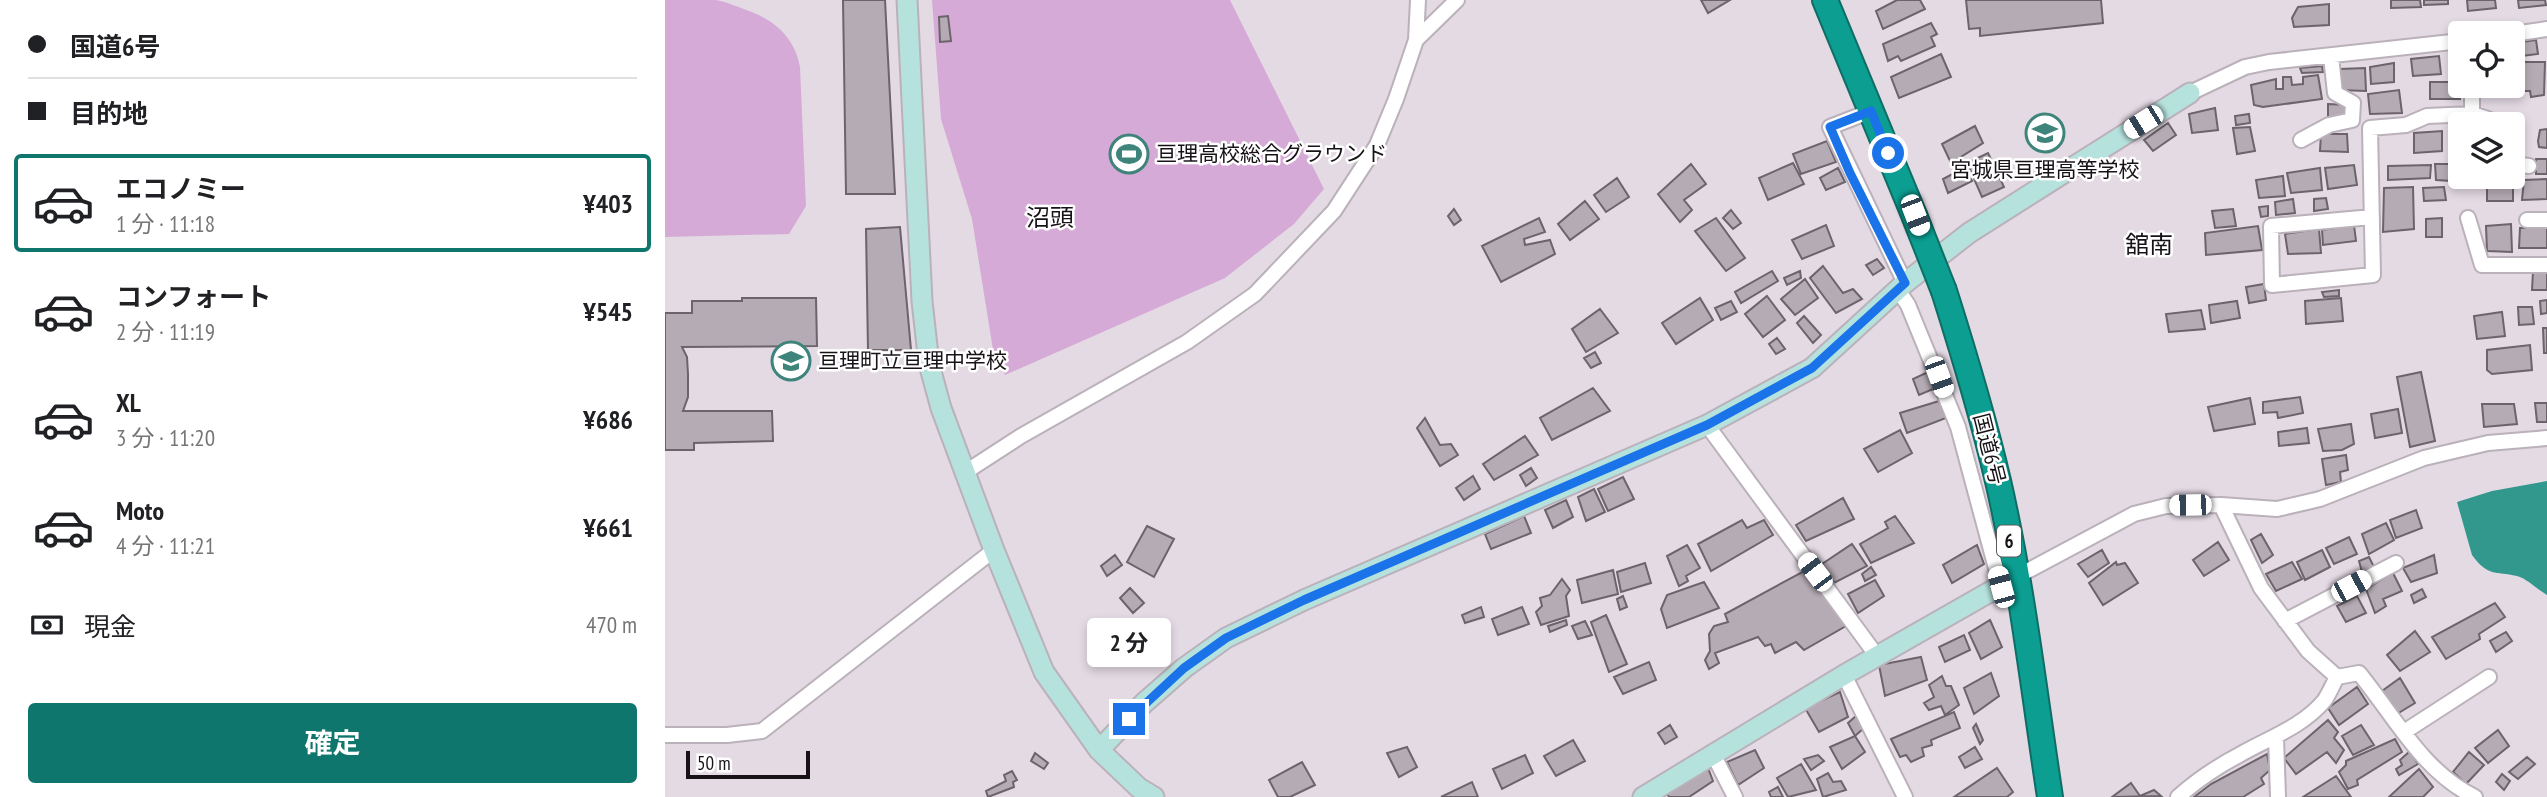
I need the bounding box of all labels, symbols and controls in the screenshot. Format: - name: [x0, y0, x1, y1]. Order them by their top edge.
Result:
- map controls: [2448, 21, 2525, 189]
- button: locate: [2448, 21, 2525, 98]
- text: 国道6号: [70, 30, 160, 63]
- text: 目的地: [70, 97, 148, 130]
- car: [2120, 102, 2167, 142]
- school or university icon: 宮城県亘理高等学校: [2024, 112, 2066, 154]
- button: layers: [2448, 112, 2525, 189]
- sports icon: 亘理高校総合グラウンド: [1108, 133, 1150, 175]
- route start: [1872, 137, 1904, 169]
- place label: 亘理高校総合グラウンド: [1156, 140, 1387, 167]
- place label: 宮城県亘理高等学校: [1951, 156, 2140, 183]
- icon: car: [32, 172, 95, 235]
- text: エコノミー: [116, 172, 246, 205]
- text: ¥403: [583, 187, 633, 220]
- car: [1898, 192, 1933, 238]
- district label: 沼頭: [1026, 202, 1074, 233]
- text: 1 分 · 11:18: [116, 209, 215, 238]
- district label: 舘南: [2125, 229, 2173, 260]
- icon: car: [32, 280, 95, 343]
- text: コンフォート: [116, 280, 271, 313]
- text: ¥545: [583, 295, 633, 328]
- text: 2 分 · 11:19: [116, 317, 215, 346]
- school or university icon: 亘理町立亘理中学校: [770, 340, 812, 382]
- place label: 亘理町立亘理中学校: [818, 347, 1007, 374]
- car: [1922, 354, 1957, 400]
- text: XL: [116, 386, 141, 419]
- icon: car: [32, 388, 95, 451]
- text: ¥686: [583, 403, 633, 436]
- street label: 国道6号: [1968, 410, 2011, 487]
- text: 3 分 · 11:20: [116, 423, 215, 452]
- text: Moto: [116, 494, 164, 527]
- car: [2169, 494, 2212, 516]
- icon: car: [32, 496, 95, 559]
- text: ¥661: [583, 511, 633, 544]
- road number: 6: [1997, 526, 2021, 556]
- text: 4 分 · 11:21: [116, 531, 215, 560]
- car: [1794, 549, 1837, 595]
- car: [1986, 564, 2017, 610]
- car: [2328, 567, 2375, 605]
- icon: cash: [28, 606, 66, 644]
- text: 現金: [84, 610, 136, 643]
- text: 470 m: [586, 610, 637, 639]
- callout: 2 分: [1087, 618, 1171, 666]
- text: 2 分: [1110, 628, 1148, 657]
- button: 確定: [28, 703, 637, 783]
- route end: [1113, 703, 1145, 735]
- scale bar: [686, 748, 810, 780]
- text: 50 m: [697, 751, 731, 775]

